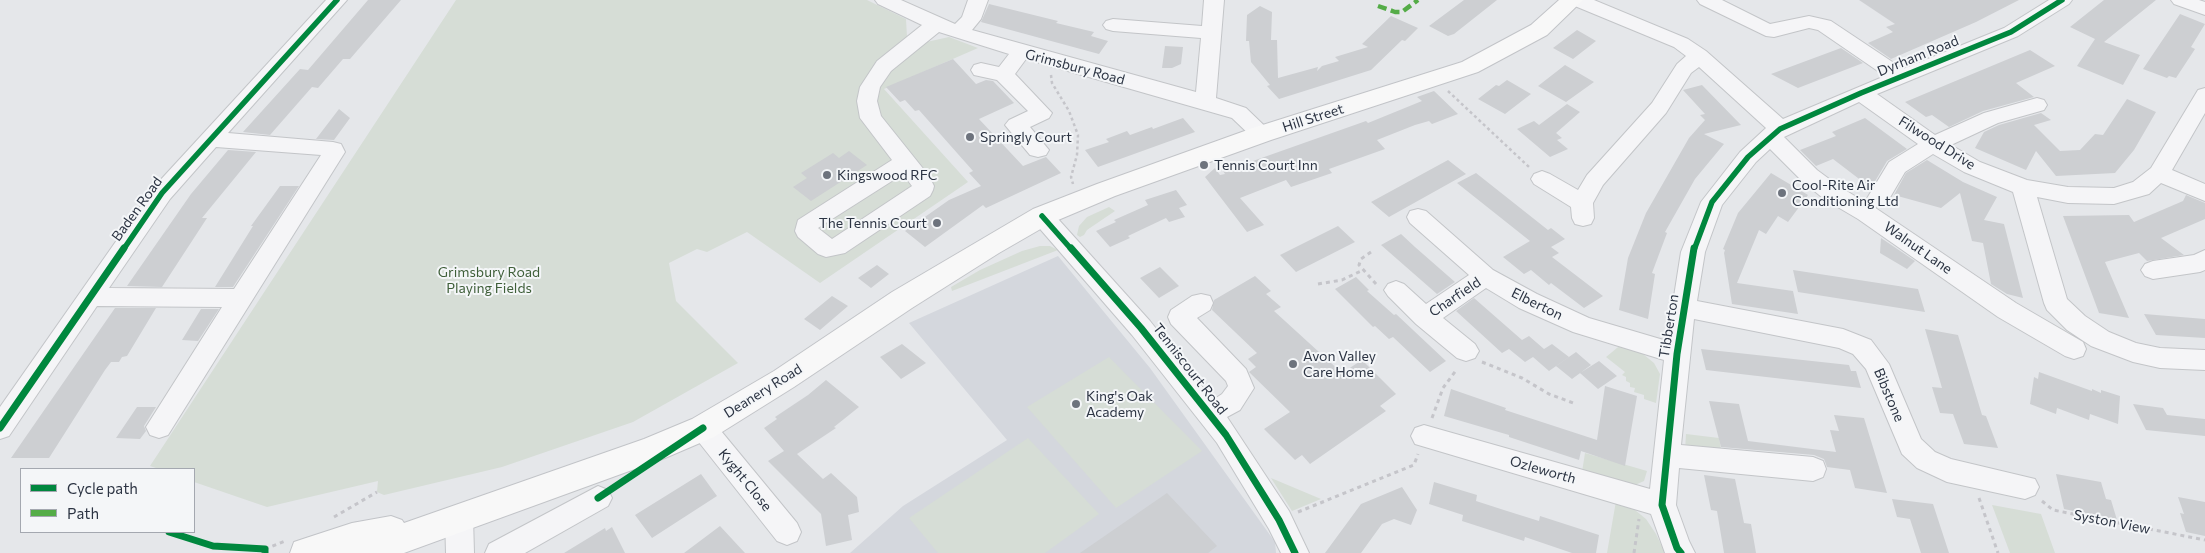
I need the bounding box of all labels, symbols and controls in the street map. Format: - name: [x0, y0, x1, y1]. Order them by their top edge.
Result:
- street label: Dyrham Road: [1875, 32, 1961, 80]
- street label: Grimsbury Road: [1023, 46, 1127, 88]
- street label: Hill Street: [1280, 100, 1346, 136]
- street label: Filwood Drive: [1895, 113, 1979, 173]
- place label: Springly Court: [980, 129, 1072, 145]
- marker: Springly Court: [964, 131, 976, 143]
- place label: Tennis Court Inn: [1214, 157, 1318, 173]
- marker: Tennis Court Inn: [1198, 159, 1210, 171]
- place label: Kingswood RFC: [837, 167, 937, 183]
- marker: Kingswood RFC: [821, 169, 833, 181]
- street label: Baden Road: [108, 174, 166, 244]
- place label: Cool-Rite Air Conditioning Ltd: [1792, 177, 1899, 210]
- marker: Cool-Rite Air Conditioning Ltd: [1776, 187, 1788, 199]
- place label: The Tennis Court: [819, 215, 927, 231]
- marker: The Tennis Court: [931, 217, 943, 229]
- street label: Walnut Lane: [1881, 218, 1955, 278]
- park label: Grimsbury Road Playing Fields: [438, 264, 540, 296]
- street label: Charfield: [1426, 274, 1484, 320]
- street label: Elberton: [1509, 284, 1565, 324]
- street label: Tibberton: [1656, 293, 1682, 359]
- street label: Tenniscourt Road: [1149, 320, 1231, 418]
- place label: Avon Valley Care Home: [1303, 348, 1376, 381]
- marker: Avon Valley Care Home: [1287, 358, 1299, 370]
- street label: Deanery Road: [721, 360, 805, 422]
- street label: Bibstone: [1870, 366, 1908, 424]
- place label: King's Oak Academy: [1086, 388, 1153, 421]
- marker: King's Oak Academy: [1070, 398, 1082, 410]
- street label: Kyght Close: [715, 446, 775, 514]
- street label: Ozleworth: [1508, 453, 1578, 487]
- legend: [20, 468, 195, 533]
- text: Cycle path: [67, 479, 138, 497]
- text: Path: [67, 504, 99, 522]
- street label: Syston View: [2072, 506, 2152, 538]

